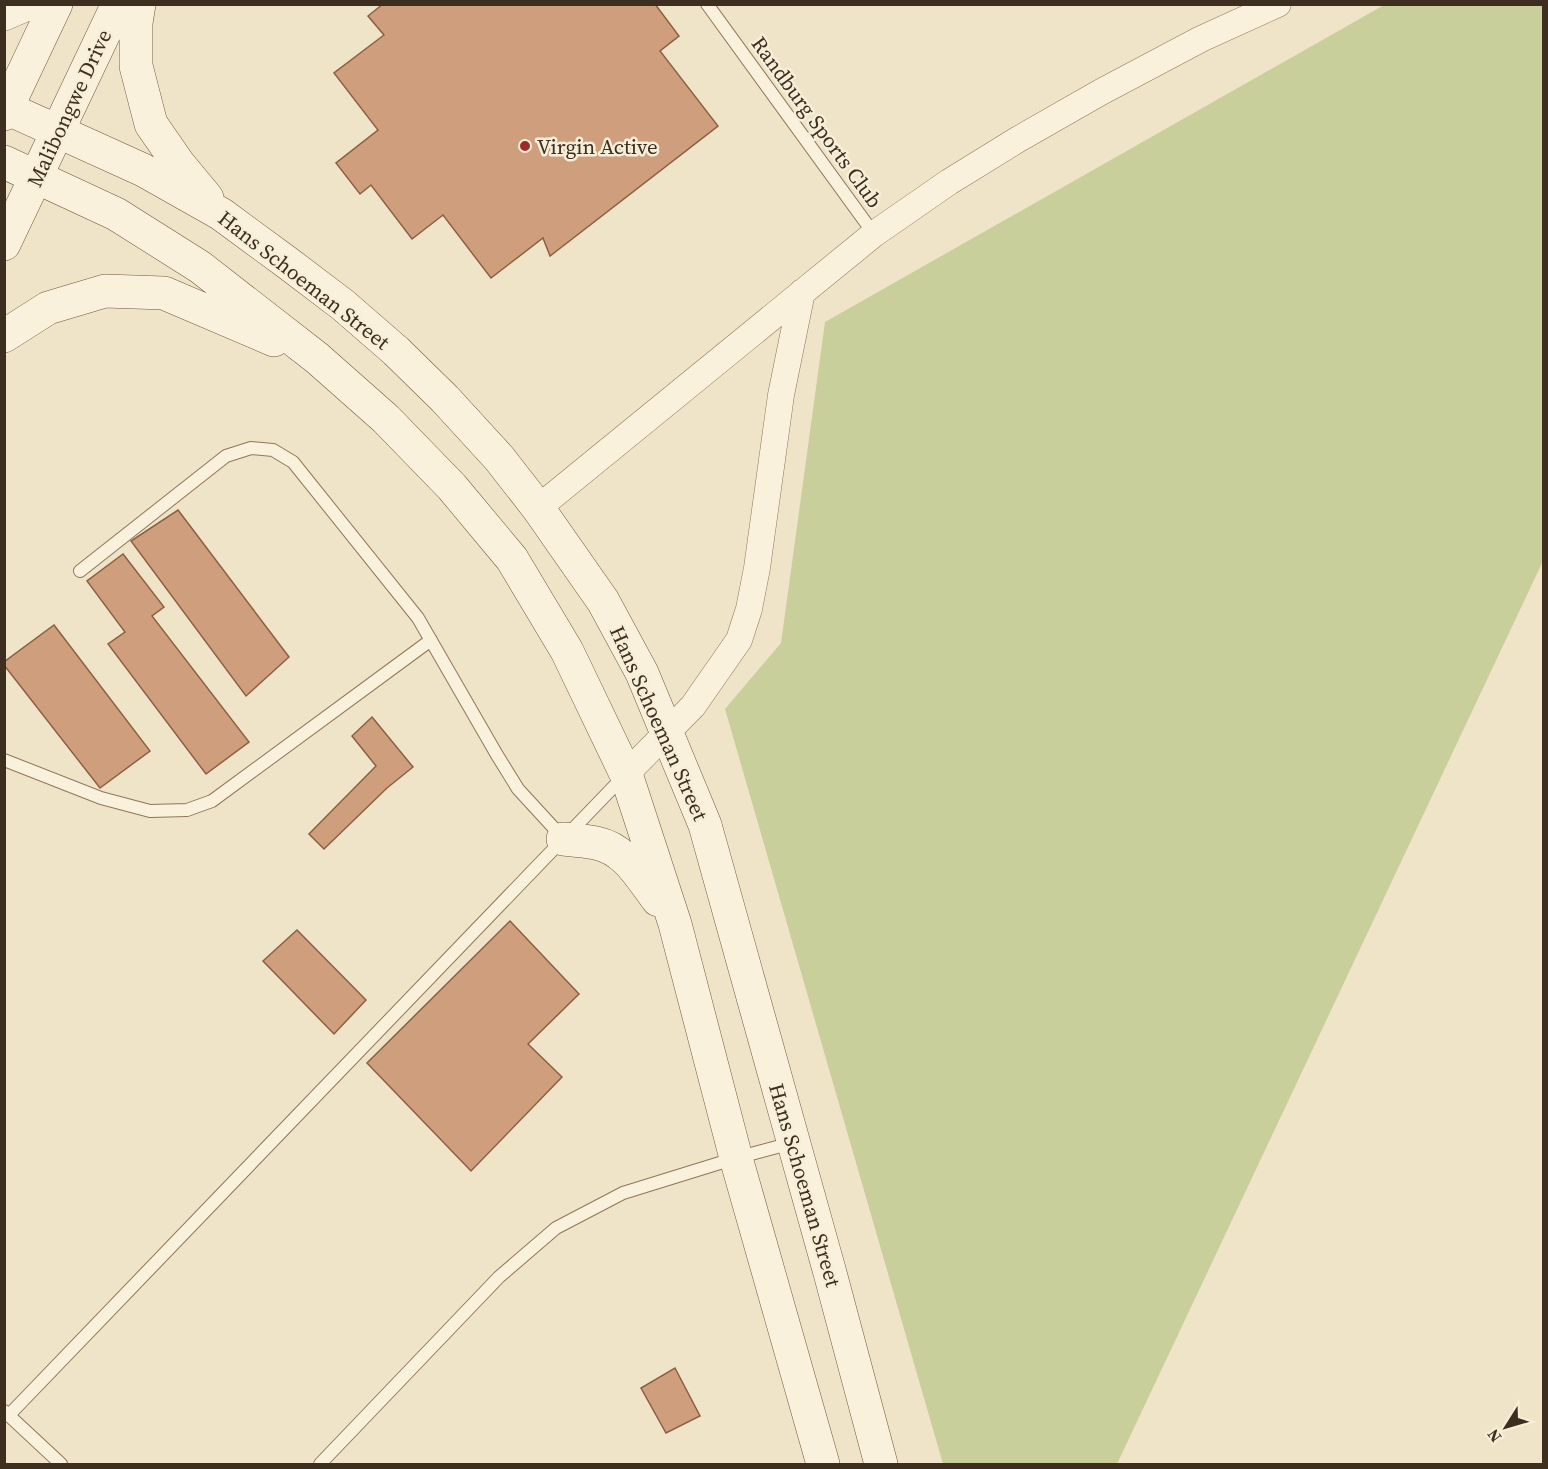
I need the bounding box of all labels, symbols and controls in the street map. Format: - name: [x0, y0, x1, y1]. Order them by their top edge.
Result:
- street label: Malibongwe Drive: [20, 24, 118, 192]
- street label: Randburg Sports Club: [745, 30, 889, 214]
- place label: Virgin Active: [537, 132, 658, 161]
- marker: Virgin Active: [518, 139, 532, 153]
- street label: Hans Schoeman Street: [212, 204, 396, 356]
- street label: Hans Schoeman Street: [603, 621, 715, 825]
- street label: Hans Schoeman Street: [762, 1080, 848, 1290]
- north arrow: [1476, 1397, 1536, 1457]
- text: N: [1482, 1424, 1506, 1447]

